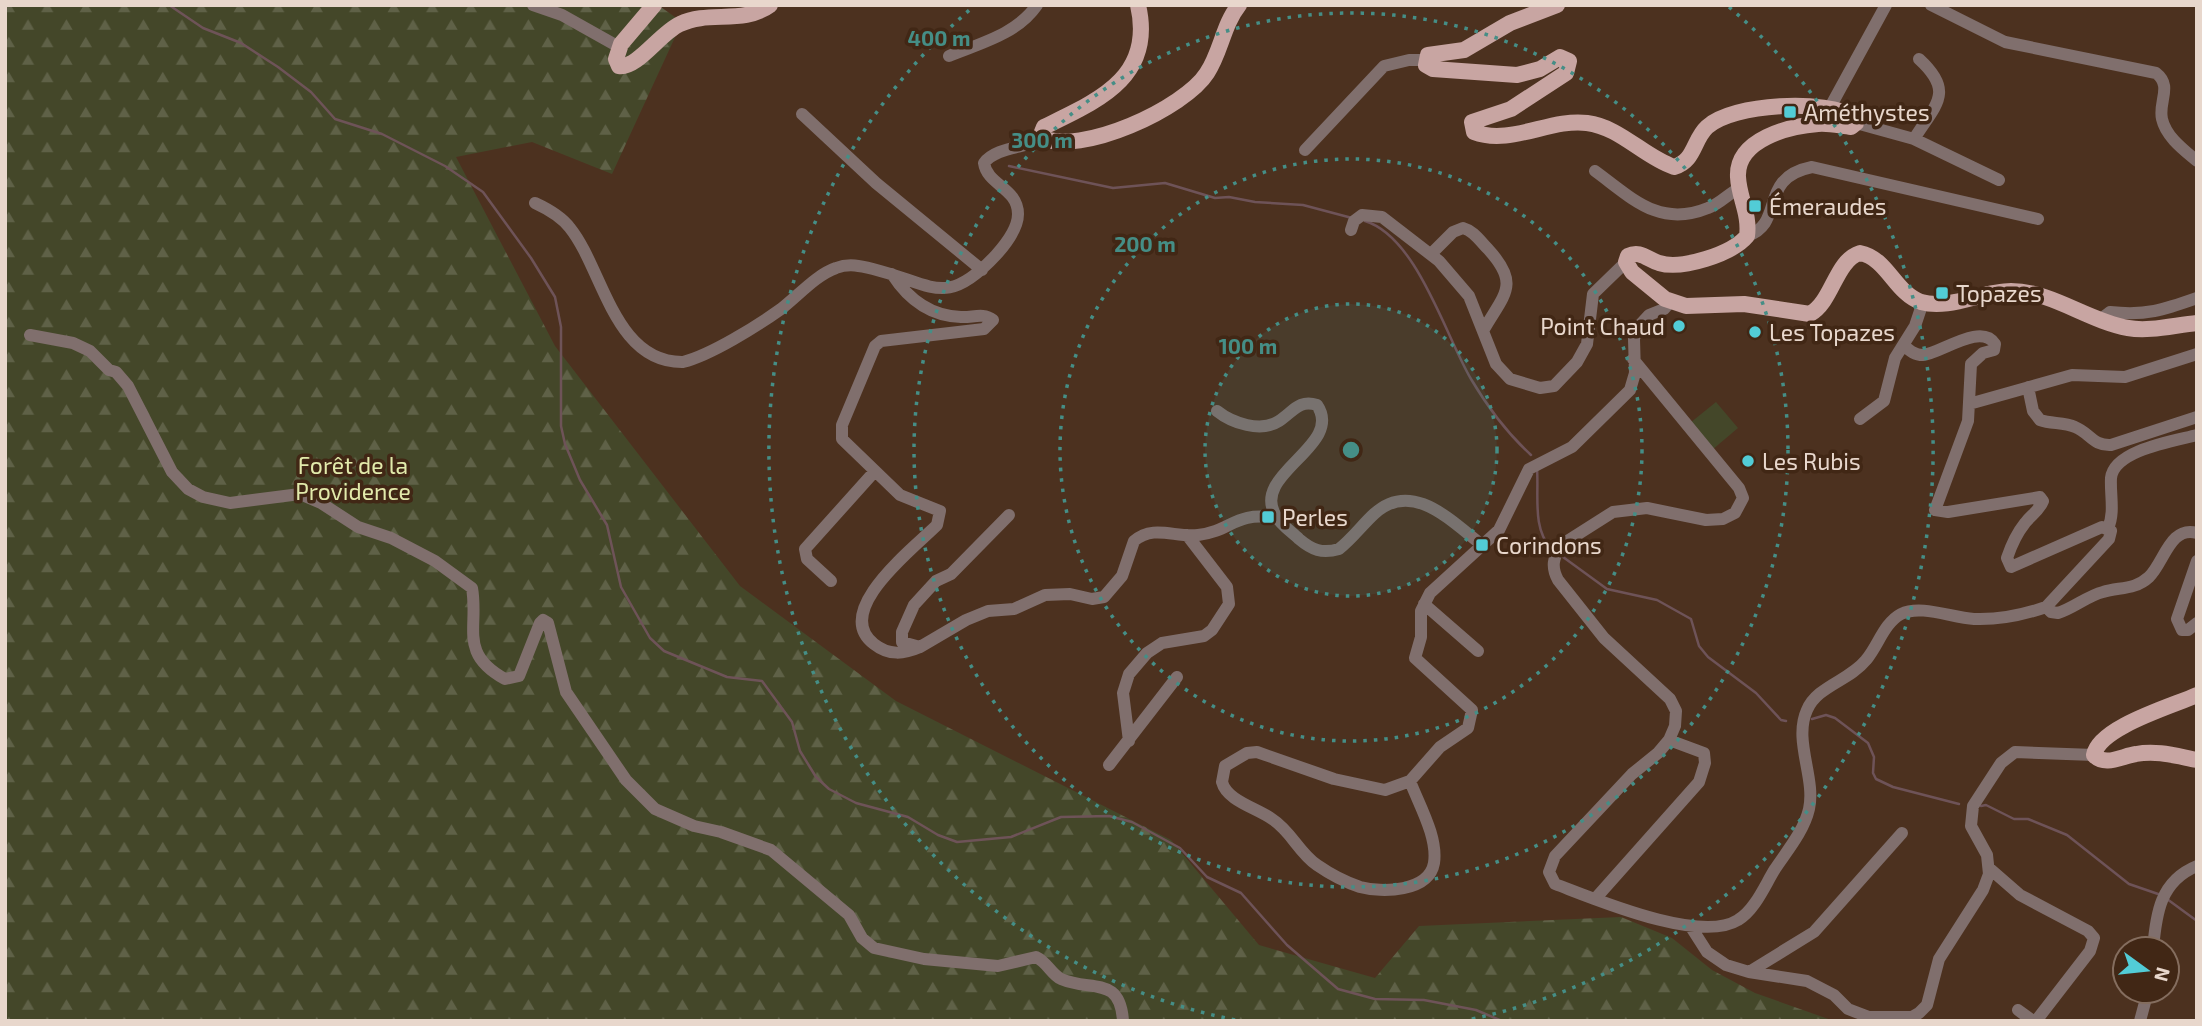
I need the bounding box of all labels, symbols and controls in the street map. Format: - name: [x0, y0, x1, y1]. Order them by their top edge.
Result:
- text: 400 m: [908, 25, 970, 50]
- place label: Améthystes: [1804, 98, 1930, 126]
- marker: Améthystes: [1782, 104, 1798, 120]
- text: 300 m: [1011, 127, 1073, 152]
- place label: Émeraudes: [1769, 192, 1887, 220]
- marker: Émeraudes: [1747, 198, 1763, 214]
- text: 200 m: [1114, 231, 1176, 256]
- place label: Topazes: [1956, 279, 2042, 307]
- marker: Topazes: [1934, 285, 1950, 301]
- place label: Point Chaud: [1540, 312, 1665, 340]
- marker: Point Chaud: [1671, 318, 1687, 334]
- place label: Les Topazes: [1769, 318, 1895, 346]
- marker: Les Topazes: [1747, 324, 1763, 340]
- text: 100 m: [1219, 333, 1277, 358]
- centre of rings: [1339, 438, 1363, 462]
- place label: Les Rubis: [1762, 447, 1861, 475]
- park label: Forêt de la Providence: [295, 451, 411, 505]
- marker: Les Rubis: [1740, 453, 1756, 469]
- place label: Perles: [1282, 503, 1348, 531]
- marker: Perles: [1260, 509, 1276, 525]
- place label: Corindons: [1496, 531, 1602, 559]
- marker: Corindons: [1474, 537, 1490, 553]
- north arrow: [2111, 935, 2181, 1005]
- text: N: [2150, 965, 2176, 984]

